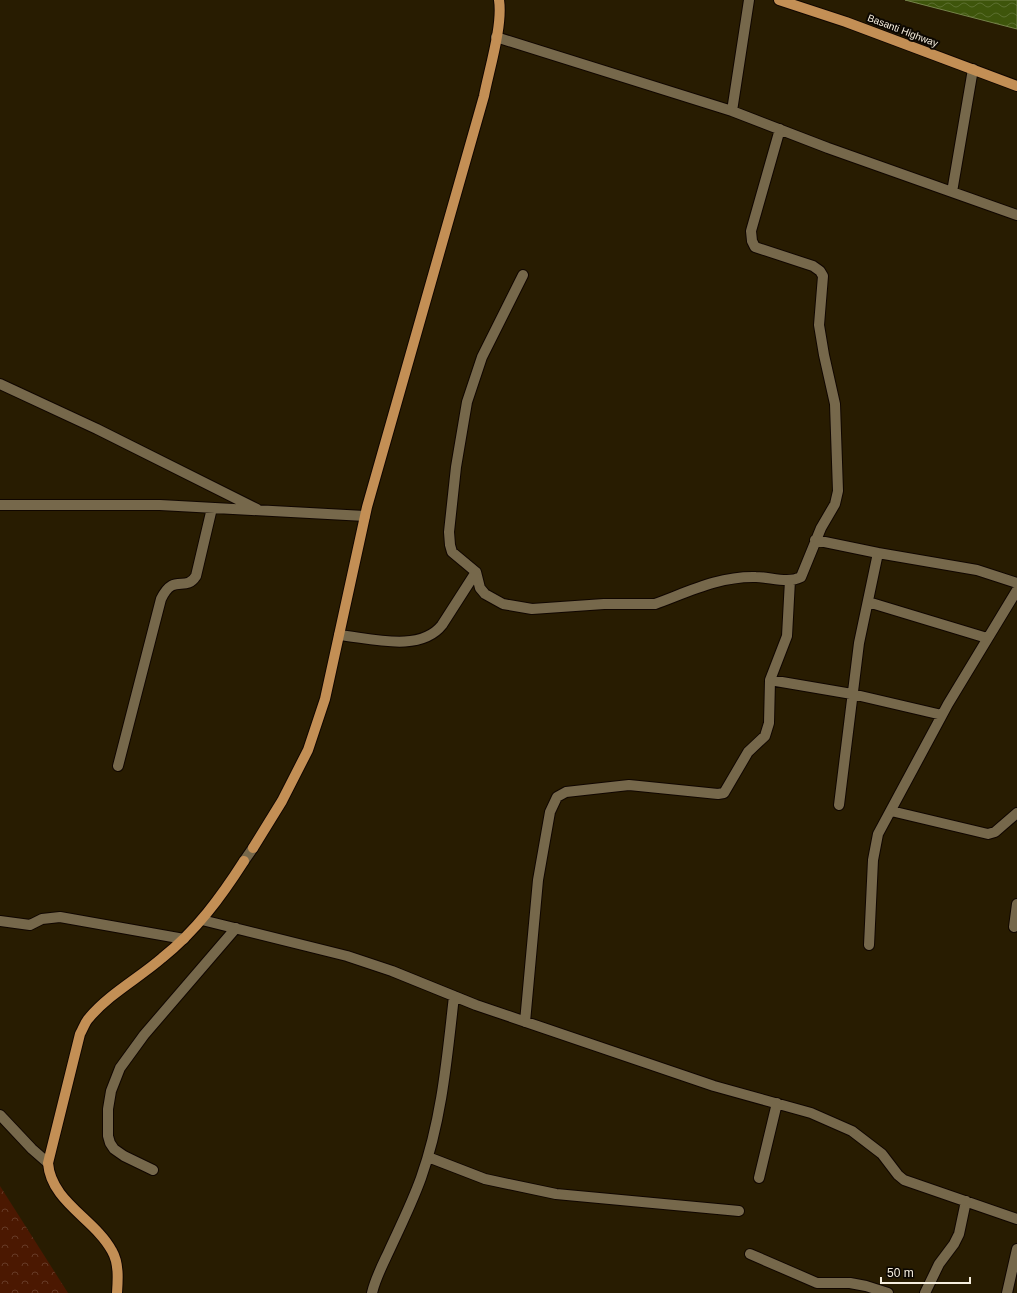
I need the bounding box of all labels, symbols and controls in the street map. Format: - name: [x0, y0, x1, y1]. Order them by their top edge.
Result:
- street label: Basanti Highway: [866, 12, 940, 49]
- scale bar: [881, 1259, 970, 1285]
- text: 50 m: [887, 1266, 914, 1280]

